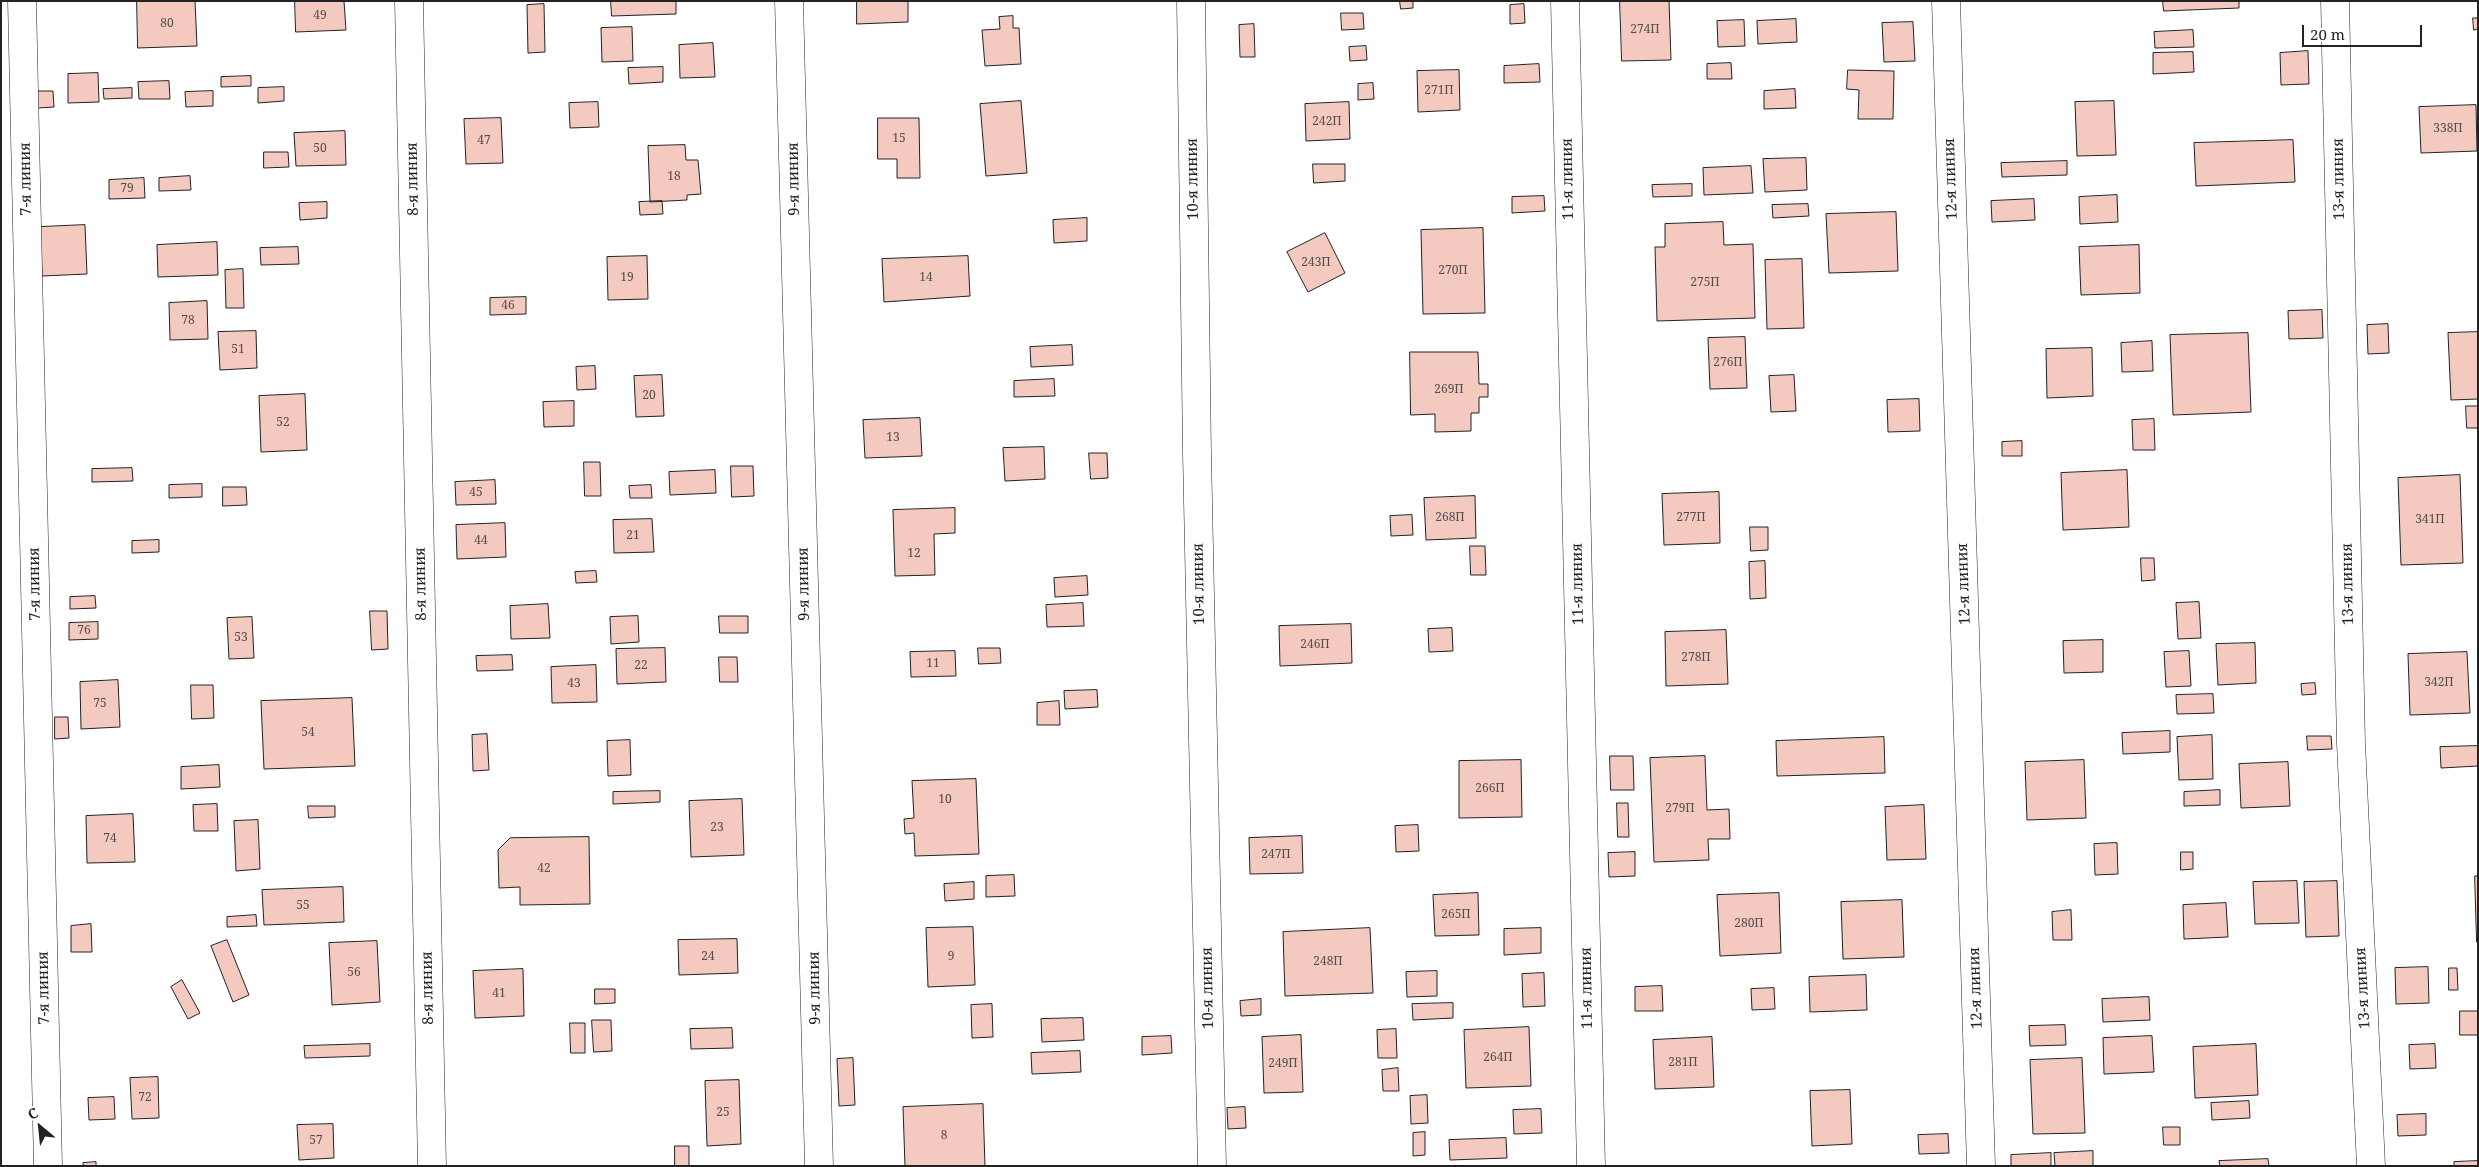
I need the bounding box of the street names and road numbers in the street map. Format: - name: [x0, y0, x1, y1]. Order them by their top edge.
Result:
- street label: 10-я линия: [1183, 138, 1203, 220]
- street label: 11-я линия: [1558, 138, 1578, 220]
- street label: 12-я линия: [1941, 138, 1961, 220]
- street label: 13-я линия: [2329, 138, 2349, 220]
- street label: 7-я линия: [16, 142, 36, 216]
- street label: 8-я линия: [403, 142, 423, 216]
- street label: 9-я линия: [784, 142, 804, 216]
- street label: 10-я линия: [1189, 543, 1209, 625]
- street label: 11-я линия: [1568, 543, 1588, 625]
- street label: 12-я линия: [1954, 543, 1974, 625]
- street label: 13-я линия: [2338, 543, 2358, 625]
- street label: 7-я линия: [25, 547, 45, 621]
- street label: 8-я линия: [411, 547, 431, 621]
- street label: 9-я линия: [794, 547, 814, 621]
- street label: 10-я линия: [1198, 947, 1218, 1029]
- street label: 11-я линия: [1577, 947, 1597, 1029]
- street label: 12-я линия: [1966, 947, 1986, 1029]
- street label: 13-я линия: [2352, 947, 2374, 1029]
- street label: 7-я линия: [34, 951, 54, 1025]
- street label: 8-я линия: [418, 951, 438, 1025]
- street label: 9-я линия: [805, 951, 825, 1025]

